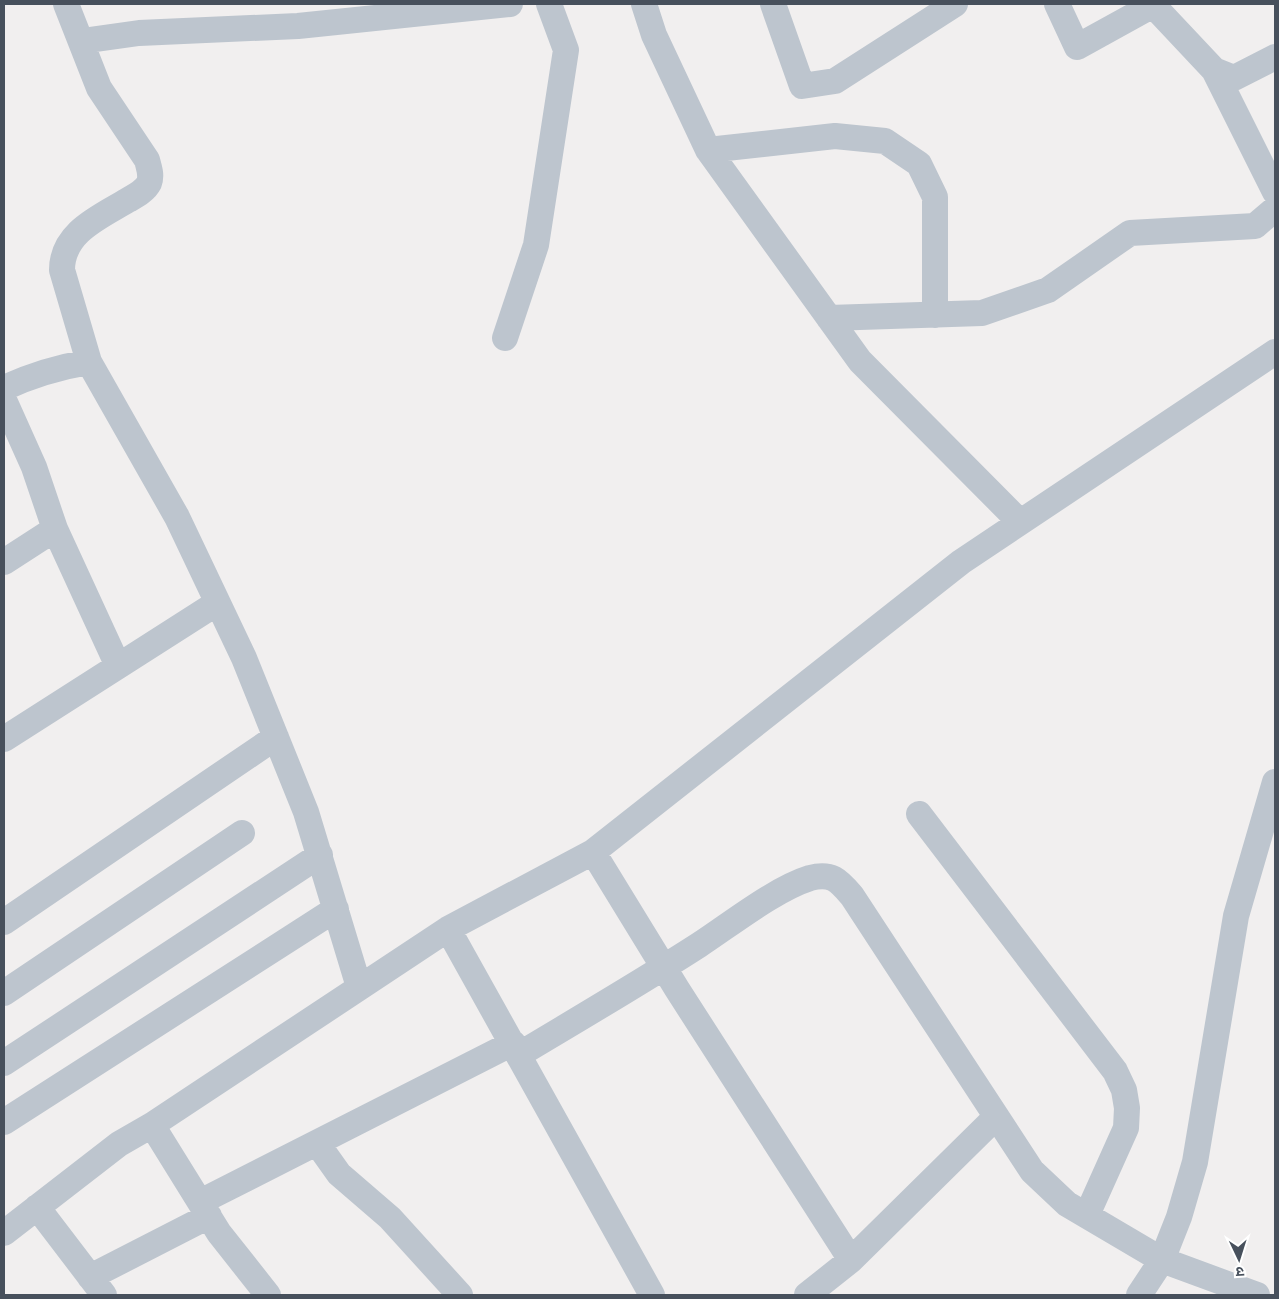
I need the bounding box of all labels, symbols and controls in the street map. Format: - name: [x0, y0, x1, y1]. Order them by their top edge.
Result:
- north arrow: [1214, 1234, 1264, 1284]
- text: उ: [1234, 1262, 1245, 1281]

